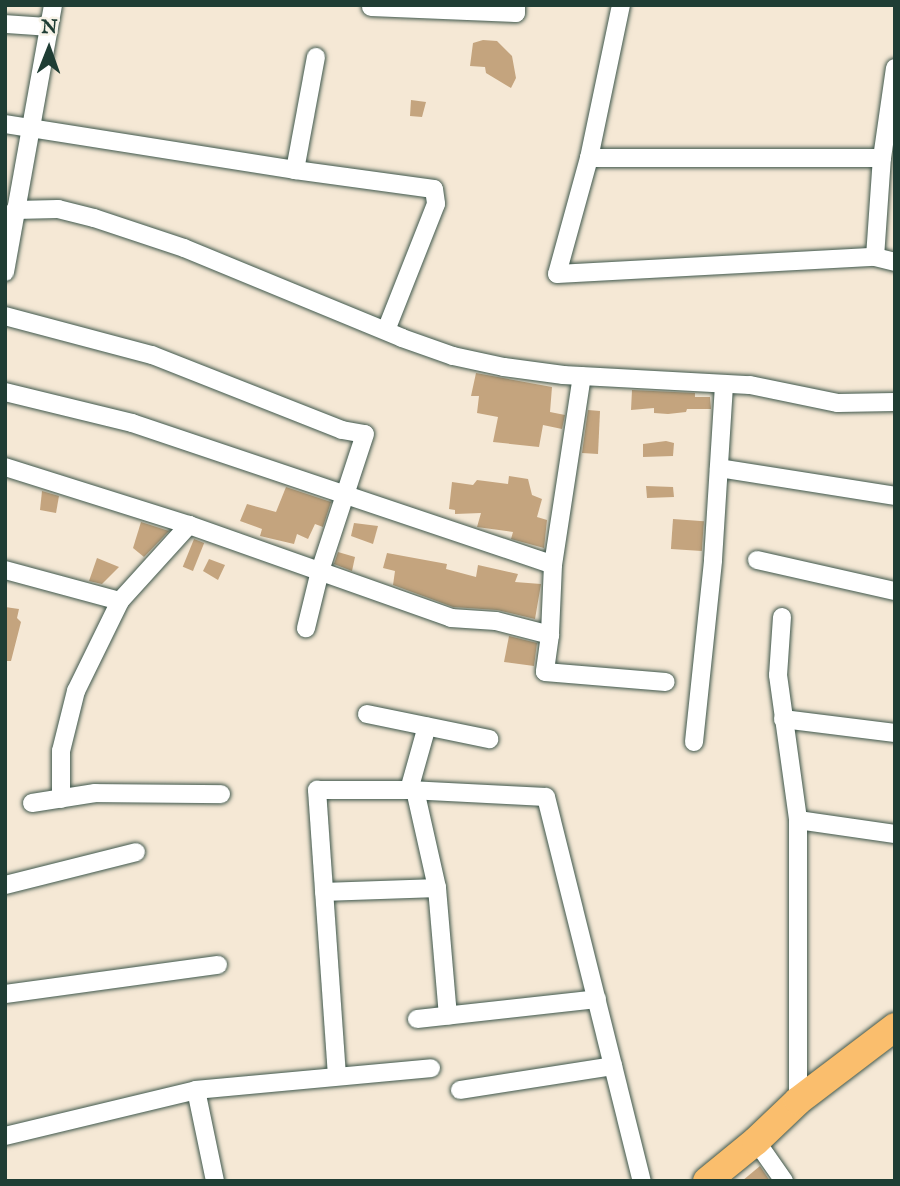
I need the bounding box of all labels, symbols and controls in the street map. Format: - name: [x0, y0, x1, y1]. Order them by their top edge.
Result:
- north arrow: [14, 14, 84, 84]
- text: N: [41, 16, 58, 40]

